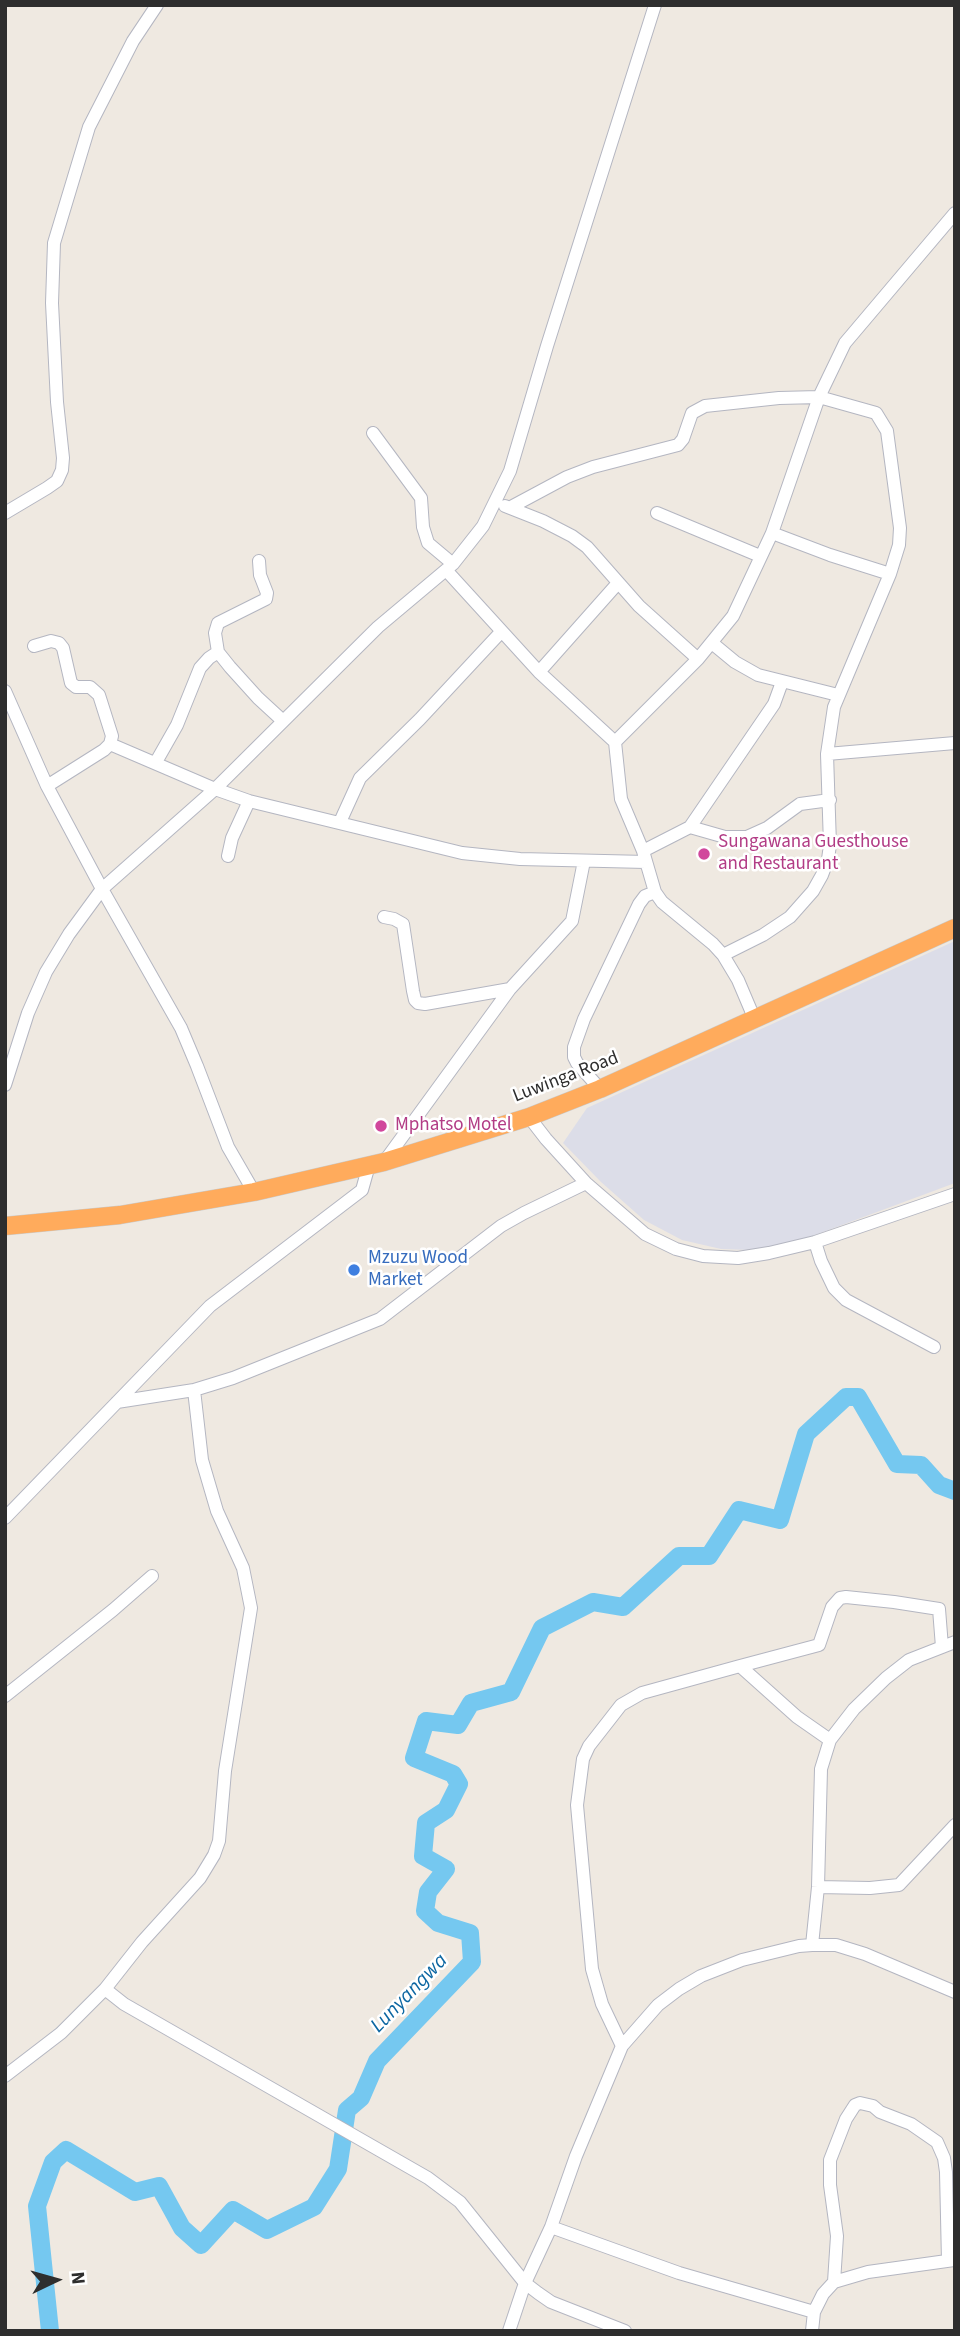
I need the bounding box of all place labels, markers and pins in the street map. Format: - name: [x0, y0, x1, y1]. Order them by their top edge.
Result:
- place label: Sungawana Guesthouse and Restaurant: [718, 832, 908, 876]
- marker: Sungawana Guesthouse and Restaurant: [696, 846, 712, 862]
- place label: Mphatso Motel: [395, 1115, 512, 1137]
- marker: Mphatso Motel: [373, 1118, 389, 1134]
- place label: Mzuzu Wood Market: [368, 1248, 468, 1292]
- marker: Mzuzu Wood Market: [346, 1262, 362, 1278]

